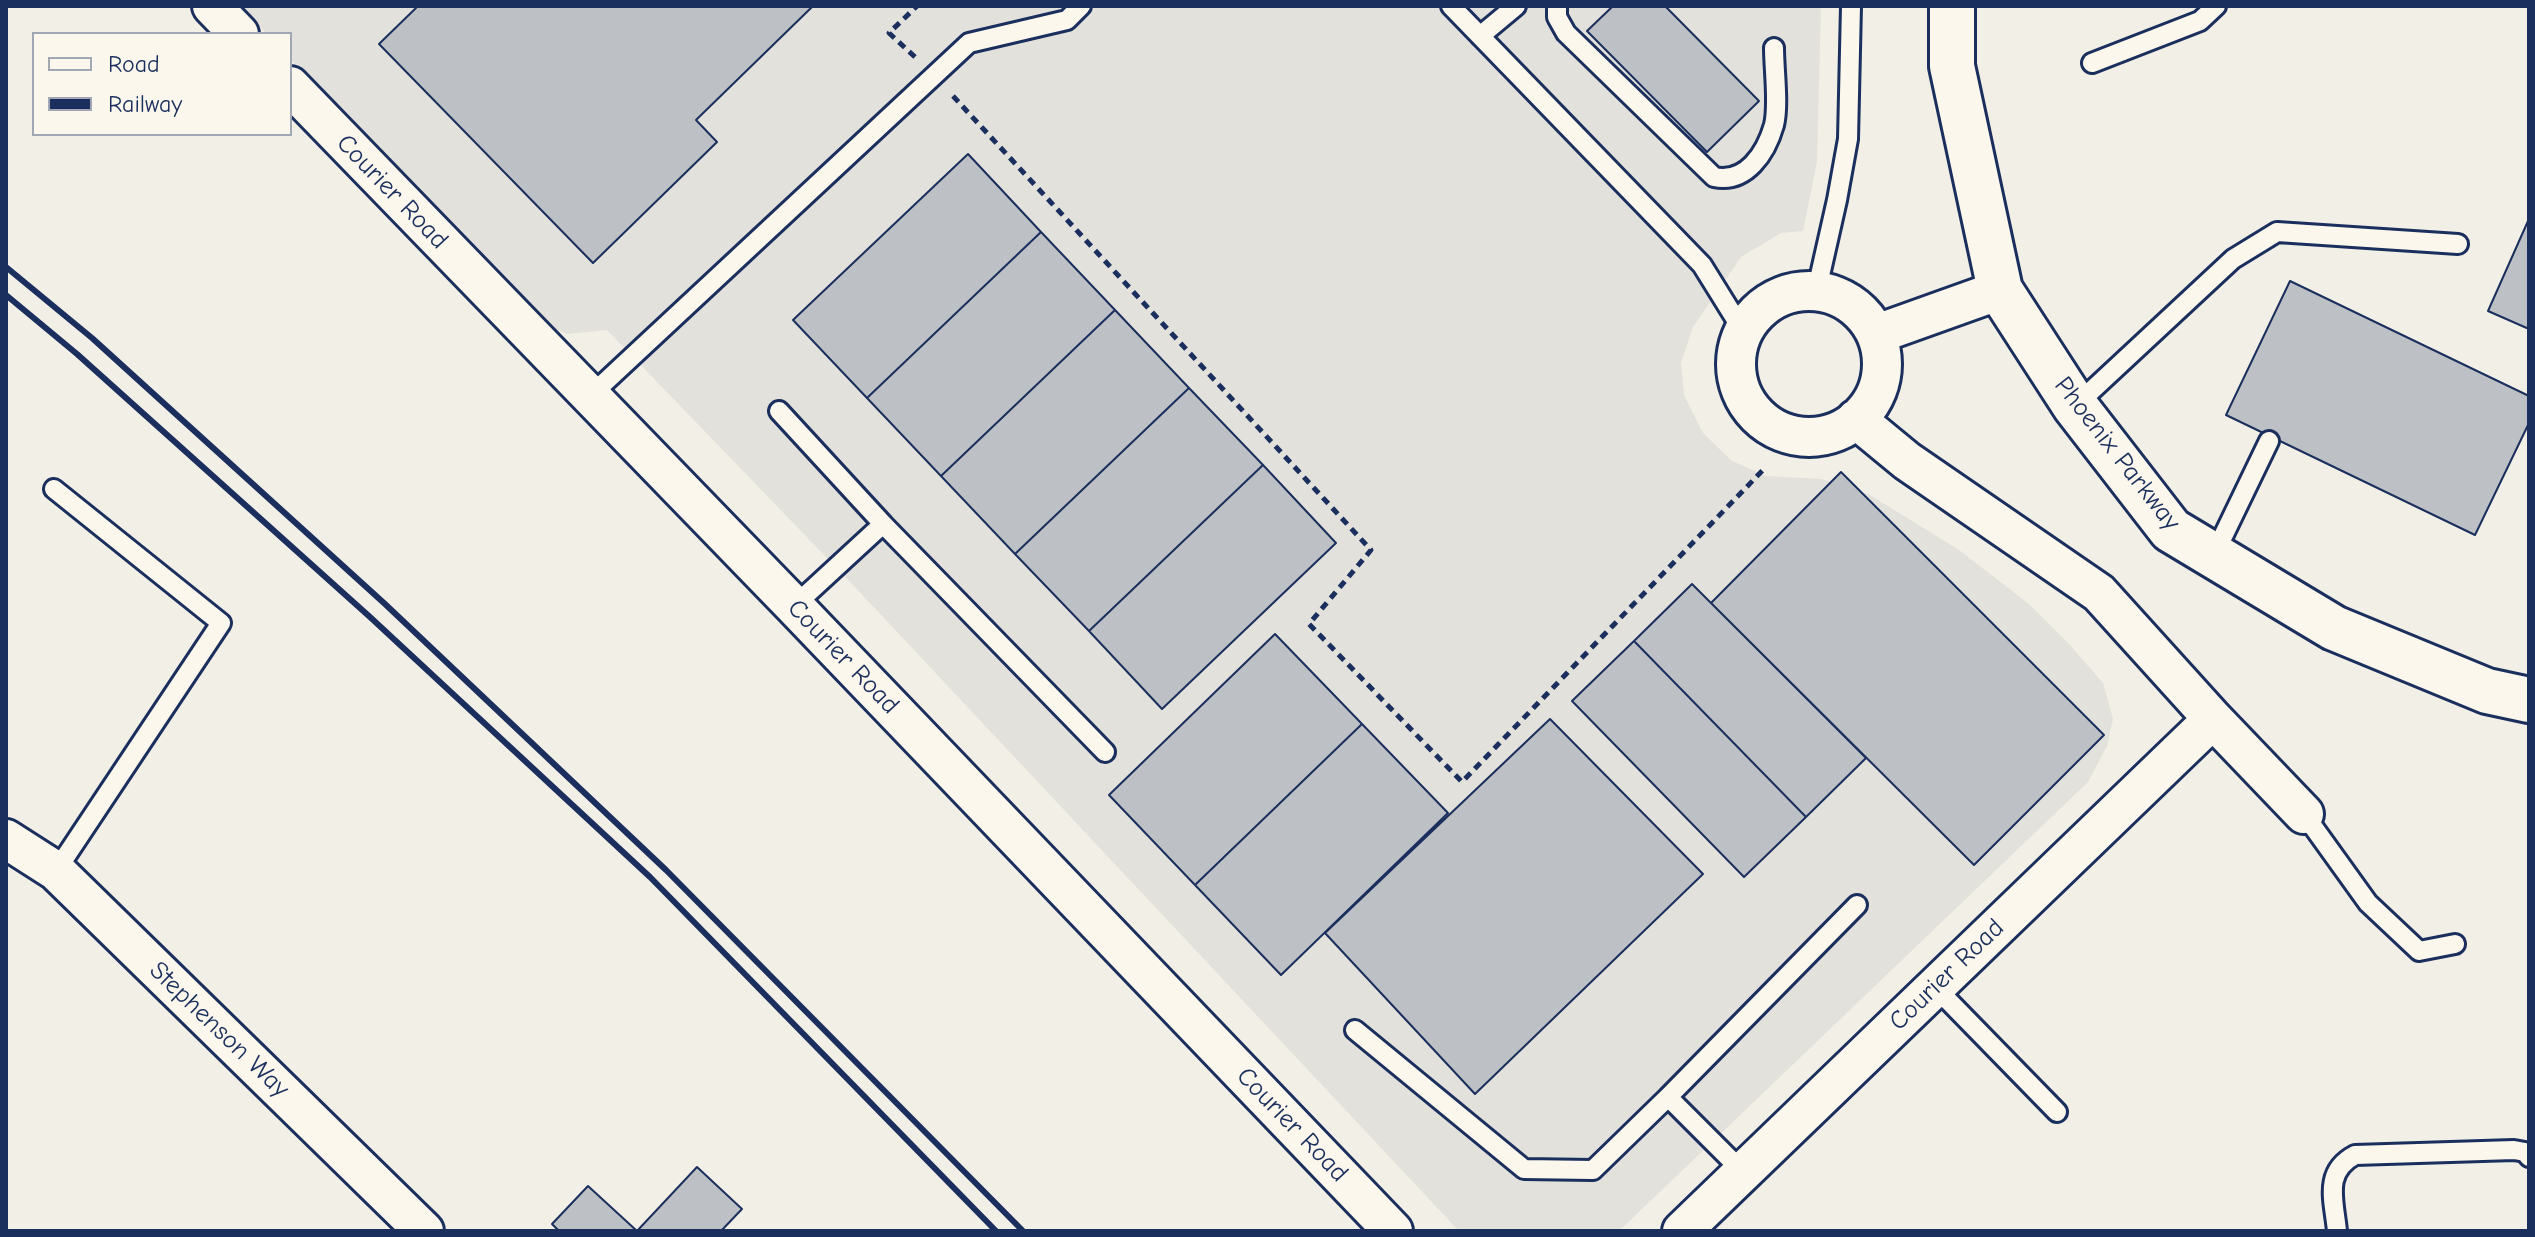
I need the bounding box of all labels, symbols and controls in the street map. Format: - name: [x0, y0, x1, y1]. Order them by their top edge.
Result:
- legend: [32, 32, 292, 136]
- text: Road: [108, 50, 160, 78]
- text: Railway: [108, 90, 182, 118]
- street label: Courier Road: [330, 128, 454, 256]
- street label: Phoenix Parkway: [2047, 371, 2187, 537]
- street label: Courier Road: [781, 593, 905, 721]
- street label: Courier Road: [1883, 913, 2011, 1037]
- street label: Stephenson Way: [142, 955, 296, 1105]
- street label: Courier Road: [1230, 1061, 1354, 1189]

